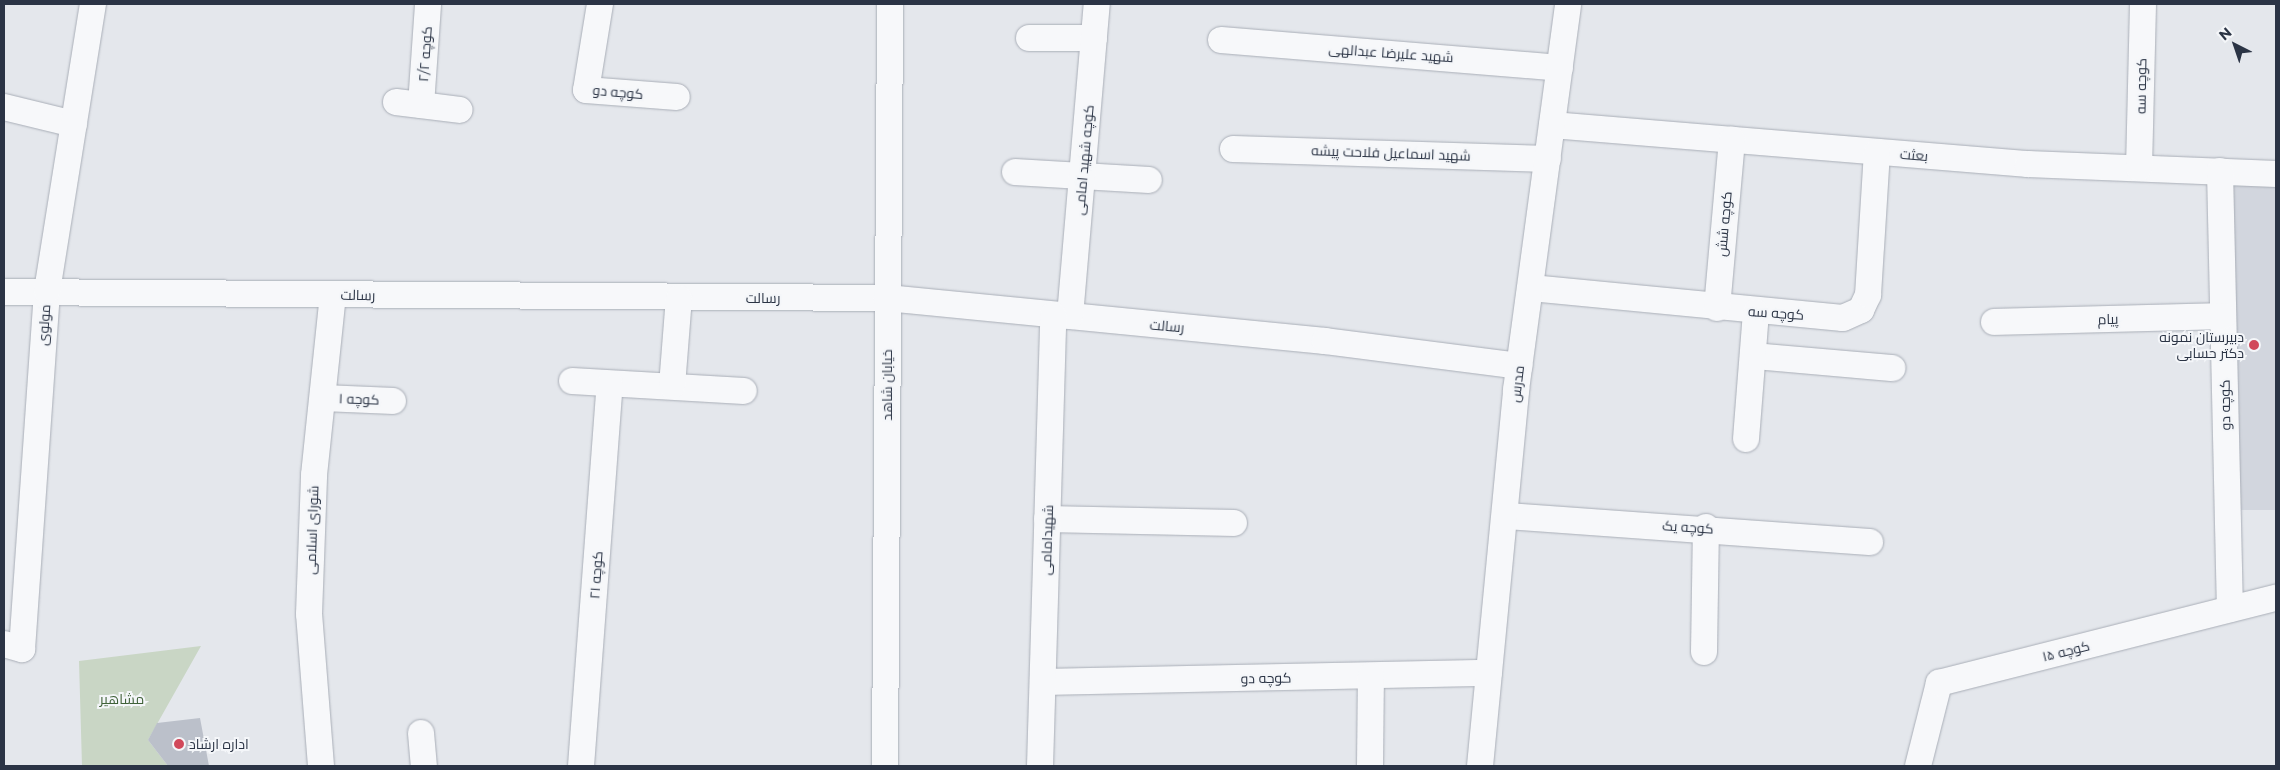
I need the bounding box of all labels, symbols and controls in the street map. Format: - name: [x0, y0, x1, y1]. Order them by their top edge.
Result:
- north arrow: [2210, 20, 2260, 70]
- text: N: [2215, 23, 2235, 44]
- street label: کوچه ۲/۲: [415, 26, 435, 82]
- street label: شهید علیرضا عبدالهی: [1328, 40, 1454, 66]
- street label: کوچه سه: [2132, 58, 2150, 114]
- street label: کوچه دو: [592, 81, 644, 103]
- street label: کوچه شهید امامی: [1071, 104, 1097, 216]
- street label: شهید اسماعیل فلاحت پیشه: [1311, 142, 1471, 164]
- street label: بعثت: [1899, 145, 1929, 165]
- street label: کوچه شش: [1713, 191, 1735, 257]
- street label: رسالت: [341, 286, 375, 304]
- street label: رسالت: [746, 290, 780, 306]
- street label: کوچه سه: [1747, 303, 1805, 323]
- street label: مولوی: [34, 304, 54, 346]
- street label: پیام: [2097, 310, 2119, 328]
- street label: رسالت: [1149, 316, 1185, 336]
- place label: دبیرستان نمونه دکتر حسابی: [2159, 329, 2244, 362]
- marker: دبیرستان نمونه دکتر حسابی: [2248, 339, 2260, 351]
- street label: خیابان شاهد: [879, 349, 895, 421]
- street label: مدرس: [1506, 365, 1528, 403]
- street label: کوچه دو: [2216, 379, 2234, 431]
- street label: کوچه ۱: [338, 390, 380, 408]
- street label: شورای اسلامی: [302, 485, 322, 575]
- street label: شهیدامامی: [1037, 504, 1057, 576]
- street label: کوچه یک: [1662, 517, 1714, 537]
- street label: کوچه ۲۱: [586, 550, 606, 600]
- street label: کوچه ۱۵: [2041, 637, 2091, 665]
- street label: کوچه دو: [1240, 669, 1292, 687]
- park label: مشاهیر: [100, 691, 144, 707]
- place label: اداره ارشاد: [189, 736, 249, 752]
- marker: اداره ارشاد: [173, 738, 185, 750]

